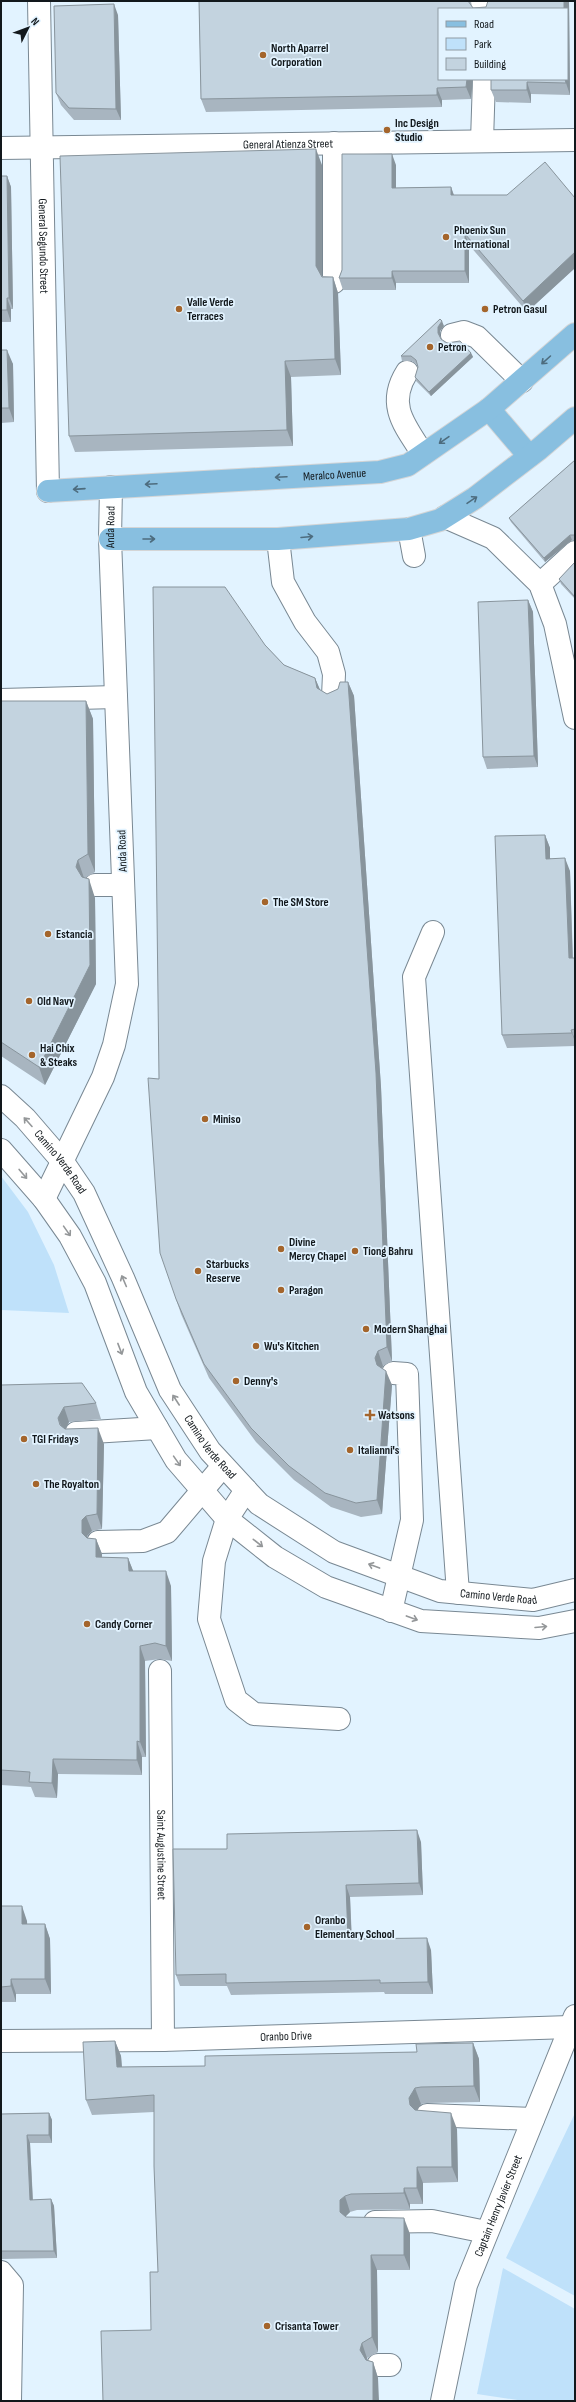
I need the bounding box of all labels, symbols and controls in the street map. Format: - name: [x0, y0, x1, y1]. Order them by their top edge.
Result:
- north arrow: [8, 8, 48, 48]
- legend: [438, 8, 568, 80]
- text: N: [28, 15, 42, 28]
- text: Road: [474, 17, 494, 32]
- text: Park: [474, 37, 492, 52]
- place label: North Aparrel Corporation: [271, 41, 329, 70]
- marker: North Aparrel Corporation: [258, 50, 268, 60]
- text: Building: [474, 57, 506, 72]
- place label: Inc Design Studio: [395, 116, 439, 145]
- marker: Inc Design Studio: [382, 125, 392, 135]
- street label: General Atienza Street: [243, 136, 333, 153]
- street label: General Segundo Street: [35, 198, 51, 294]
- place label: Phoenix Sun International: [454, 223, 509, 252]
- marker: Phoenix Sun International: [441, 232, 451, 242]
- place label: Valle Verde Terraces: [187, 295, 234, 324]
- place label: Petron Gasul: [493, 302, 547, 317]
- marker: Valle Verde Terraces: [174, 304, 184, 314]
- marker: Petron Gasul: [480, 304, 490, 314]
- place label: Petron: [438, 340, 467, 355]
- marker: Petron: [425, 342, 435, 352]
- one-way arrow: [541, 355, 551, 364]
- one-way arrow: [439, 436, 450, 444]
- street label: Meralco Avenue: [303, 466, 367, 484]
- one-way arrow: [275, 474, 288, 481]
- one-way arrow: [145, 481, 158, 488]
- one-way arrow: [73, 485, 86, 492]
- one-way arrow: [466, 496, 477, 504]
- street label: Anda Road: [103, 506, 119, 549]
- one-way arrow: [300, 533, 313, 540]
- one-way arrow: [142, 535, 155, 543]
- street label: Anda Road: [114, 830, 131, 873]
- place label: The SM Store: [273, 895, 329, 910]
- marker: The SM Store: [260, 897, 270, 907]
- place label: Estancia: [56, 927, 93, 942]
- marker: Estancia: [43, 929, 53, 939]
- place label: Old Navy: [37, 994, 74, 1009]
- marker: Old Navy: [24, 996, 34, 1006]
- place label: Hai Chix & Steaks: [40, 1041, 77, 1070]
- marker: Hai Chix & Steaks: [27, 1050, 37, 1060]
- place label: Miniso: [213, 1112, 241, 1127]
- marker: Miniso: [200, 1114, 210, 1124]
- one-way arrow: [24, 1117, 33, 1127]
- street label: Camino Verde Road: [31, 1127, 89, 1197]
- one-way arrow: [19, 1169, 28, 1179]
- one-way arrow: [63, 1225, 71, 1236]
- place label: Divine Mercy Chapel: [289, 1235, 346, 1264]
- marker: Divine Mercy Chapel: [276, 1244, 286, 1254]
- place label: Tiong Bahru: [363, 1244, 413, 1259]
- marker: Tiong Bahru: [350, 1246, 360, 1256]
- place label: Starbucks Reserve: [206, 1257, 249, 1286]
- marker: Starbucks Reserve: [193, 1266, 203, 1276]
- one-way arrow: [120, 1275, 128, 1287]
- place label: Paragon: [289, 1283, 323, 1298]
- marker: Paragon: [276, 1285, 286, 1295]
- place label: Modern Shanghai: [374, 1322, 447, 1337]
- marker: Modern Shanghai: [361, 1324, 371, 1334]
- place label: Wu's Kitchen: [264, 1339, 319, 1354]
- marker: Wu's Kitchen: [251, 1341, 261, 1351]
- one-way arrow: [116, 1343, 124, 1355]
- place label: Denny's: [244, 1374, 278, 1389]
- marker: Denny's: [231, 1376, 241, 1386]
- one-way arrow: [172, 1394, 180, 1406]
- place label: Watsons: [378, 1408, 415, 1423]
- marker: Watsons: [365, 1410, 375, 1420]
- street label: Camino Verde Road: [180, 1412, 239, 1483]
- place label: TGI Fridays: [32, 1432, 79, 1447]
- marker: TGI Fridays: [19, 1434, 29, 1444]
- place label: Italianni's: [358, 1443, 400, 1458]
- marker: Italianni's: [345, 1445, 355, 1455]
- one-way arrow: [173, 1455, 181, 1466]
- place label: The Royalton: [44, 1477, 99, 1492]
- marker: The Royalton: [31, 1479, 41, 1489]
- one-way arrow: [252, 1539, 263, 1547]
- one-way arrow: [369, 1561, 381, 1569]
- street label: Camino Verde Road: [459, 1586, 539, 1608]
- one-way arrow: [405, 1615, 417, 1623]
- place label: Candy Corner: [95, 1617, 153, 1632]
- marker: Candy Corner: [82, 1619, 92, 1629]
- one-way arrow: [534, 1624, 547, 1631]
- street label: Saint Augustine Street: [153, 1810, 169, 1901]
- place label: Oranbo Elementary School: [315, 1913, 395, 1942]
- marker: Oranbo Elementary School: [302, 1922, 312, 1932]
- street label: Oranbo Drive: [260, 2028, 312, 2045]
- street label: Captain Henry Javier Street: [471, 2153, 526, 2259]
- place label: Crisanta Tower: [275, 2319, 339, 2334]
- marker: Crisanta Tower: [262, 2321, 272, 2331]

